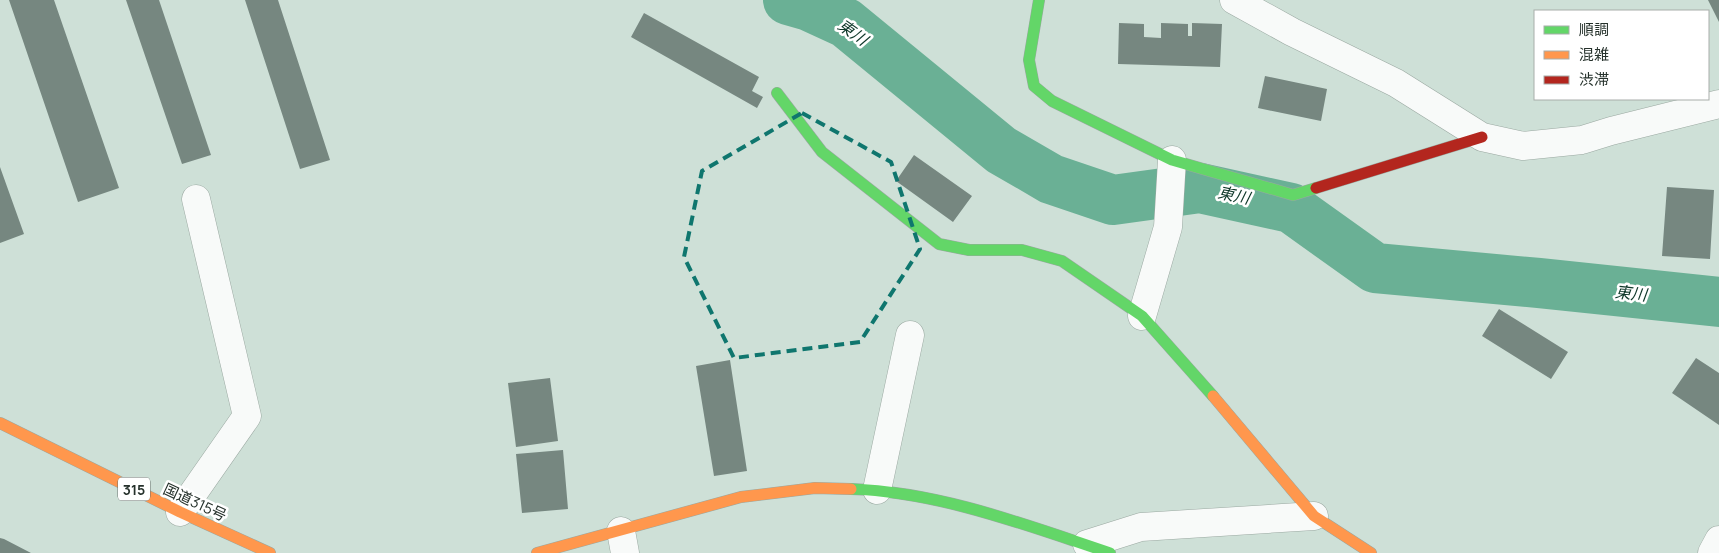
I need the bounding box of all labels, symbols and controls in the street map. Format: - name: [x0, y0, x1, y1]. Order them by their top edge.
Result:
- legend: [1534, 10, 1709, 100]
- water label: 東川: [834, 14, 874, 51]
- text: 順調: [1579, 19, 1609, 40]
- text: 混雑: [1579, 44, 1609, 65]
- text: 渋滞: [1579, 69, 1609, 90]
- water label: 東川: [1216, 181, 1254, 210]
- water label: 東川: [1614, 280, 1650, 306]
- road number: 315: [118, 478, 150, 500]
- street label: 国道315号: [160, 478, 230, 526]

